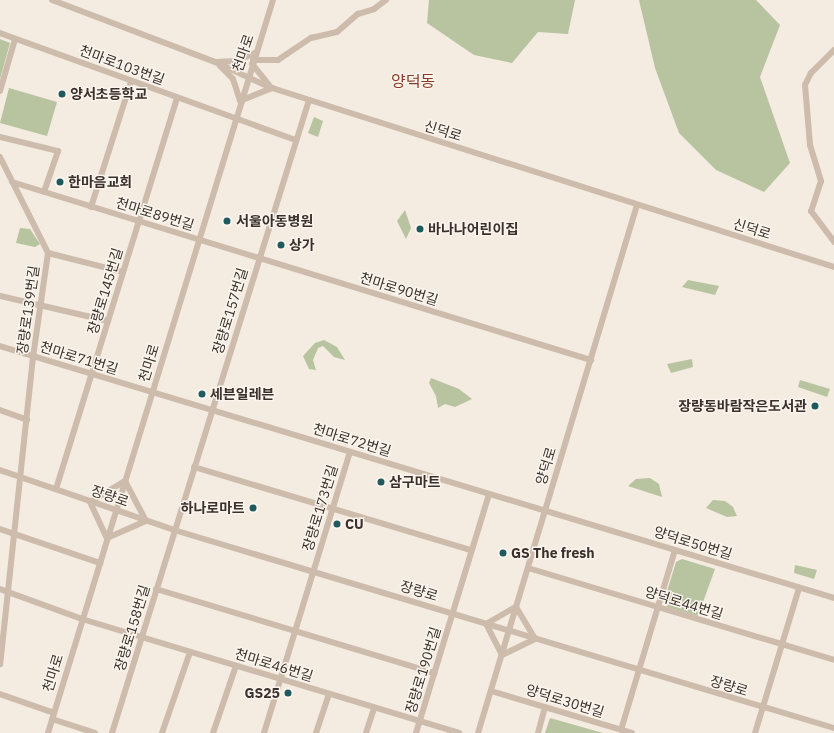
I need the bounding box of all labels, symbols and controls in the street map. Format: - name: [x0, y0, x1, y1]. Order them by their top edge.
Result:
- street label: 천마로: [229, 32, 257, 74]
- street label: 천마로103번길: [77, 42, 167, 88]
- district label: 양덕동: [391, 71, 435, 91]
- place label: 양서초등학교: [70, 86, 147, 102]
- marker: 양서초등학교: [57, 89, 67, 99]
- street label: 신덕로: [422, 117, 464, 145]
- place label: 한마음교회: [68, 174, 132, 190]
- marker: 한마음교회: [55, 177, 65, 187]
- street label: 천마로89번길: [114, 194, 196, 234]
- place label: 서울아동병원: [236, 213, 313, 229]
- marker: 서울아동병원: [221, 215, 233, 227]
- street label: 신덕로: [731, 215, 773, 243]
- place label: 바나나어린이집: [428, 221, 518, 237]
- marker: 바나나어린이집: [415, 224, 425, 234]
- place label: 상가: [289, 237, 315, 253]
- marker: 상가: [276, 240, 286, 250]
- street label: 장량로145번길: [84, 246, 126, 336]
- street label: 장량로139번길: [13, 264, 43, 356]
- street label: 장량로157번길: [209, 266, 251, 356]
- street label: 천마로90번길: [358, 269, 440, 309]
- street label: 천마로71번길: [38, 338, 120, 378]
- street label: 천마로: [135, 342, 163, 384]
- place label: 세븐일레븐: [210, 386, 274, 402]
- marker: 세븐일레븐: [197, 389, 207, 399]
- place label: 장량동바람작은도서관: [678, 398, 807, 414]
- marker: 장량동바람작은도서관: [810, 401, 820, 411]
- street label: 천마로72번길: [311, 420, 393, 460]
- street label: 양덕로: [532, 445, 560, 487]
- street label: 장량로173번길: [299, 463, 341, 553]
- place label: 삼구마트: [389, 474, 441, 490]
- marker: 삼구마트: [376, 477, 386, 487]
- street label: 장량로: [89, 482, 131, 510]
- place label: 하나로마트: [181, 500, 245, 516]
- marker: 하나로마트: [248, 503, 258, 513]
- place label: CU: [345, 516, 364, 532]
- marker: CU: [332, 519, 342, 529]
- street label: 양덕로50번길: [652, 523, 734, 563]
- place label: GS The fresh: [511, 545, 595, 561]
- marker: GS The fresh: [498, 548, 508, 558]
- street label: 장량로: [398, 577, 440, 605]
- street label: 장량로158번길: [111, 583, 153, 673]
- street label: 양덕로44번길: [643, 583, 725, 623]
- street label: 장량로190번길: [402, 625, 444, 715]
- street label: 천마로46번길: [233, 645, 315, 685]
- street label: 천마로: [39, 652, 67, 694]
- street label: 장량로: [708, 672, 750, 700]
- street label: 양덕로30번길: [524, 681, 606, 721]
- place label: GS25: [244, 685, 280, 701]
- marker: GS25: [283, 688, 293, 698]

